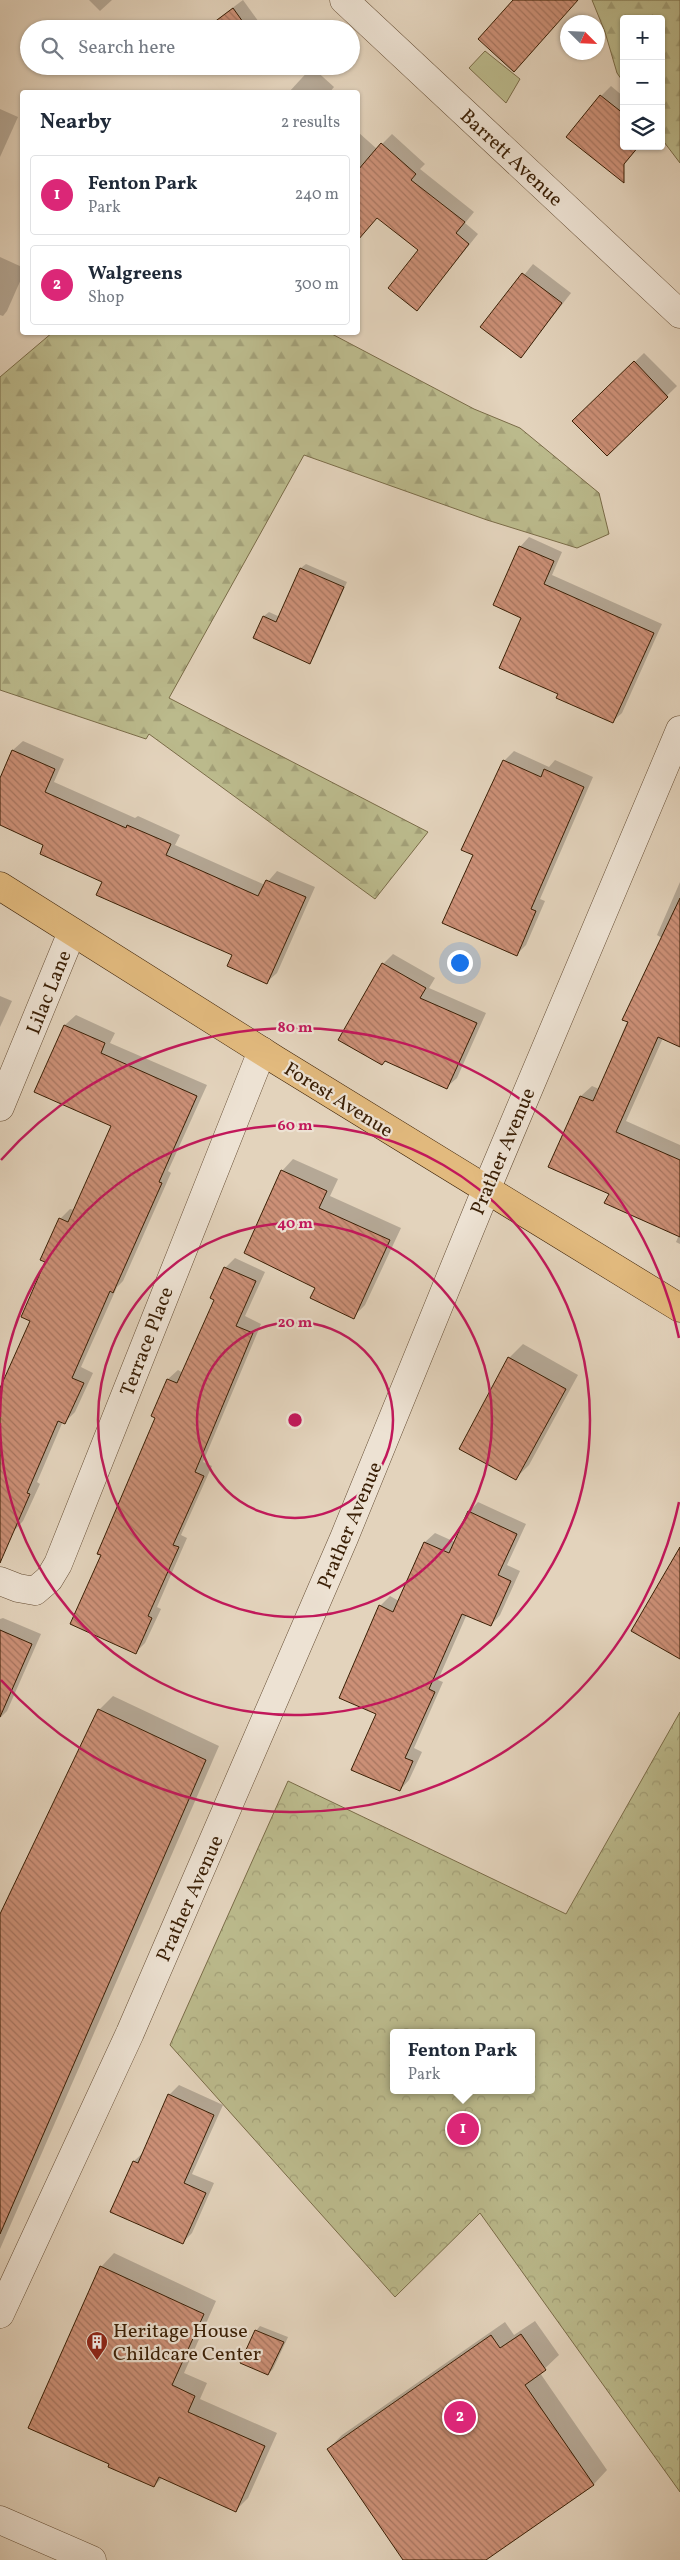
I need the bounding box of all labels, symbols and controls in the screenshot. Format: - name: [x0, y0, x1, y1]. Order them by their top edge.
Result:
- north arrow: [560, 15, 605, 60]
- map controls: [620, 15, 665, 150]
- button: +: [620, 15, 665, 60]
- search box: [20, 20, 360, 75]
- icon: search: [38, 34, 66, 62]
- text: Search here: [78, 35, 175, 61]
- button: −: [620, 60, 665, 105]
- street label: Barrett Avenue: [453, 103, 568, 214]
- button: layers: [620, 105, 665, 150]
- text: Nearby: [40, 108, 111, 137]
- text: 2 results: [281, 112, 340, 134]
- text: Fenton Park: [88, 171, 198, 197]
- text: 1: [54, 184, 60, 206]
- text: 240 m: [295, 184, 339, 206]
- text: Park: [88, 197, 121, 219]
- text: Walgreens: [88, 261, 182, 287]
- text: 2: [53, 274, 61, 296]
- text: 300 m: [294, 274, 339, 296]
- text: Shop: [88, 287, 124, 309]
- street label: Lilac Lane: [20, 946, 79, 1039]
- your location: [447, 950, 473, 976]
- text: 80 m: [278, 1018, 313, 1039]
- street label: Forest Avenue: [278, 1056, 398, 1145]
- street label: Prather Avenue: [464, 1084, 543, 1220]
- text: 60 m: [278, 1116, 313, 1137]
- text: 40 m: [277, 1214, 313, 1235]
- street label: Terrace Place: [114, 1283, 182, 1400]
- text: 20 m: [278, 1313, 313, 1334]
- centre of rings: [286, 1411, 304, 1429]
- street label: Prather Avenue: [311, 1458, 390, 1594]
- street label: Prather Avenue: [150, 1831, 231, 1967]
- popup: [390, 2029, 535, 2094]
- text: Fenton Park: [408, 2038, 517, 2064]
- text: Park: [408, 2064, 440, 2086]
- pin: 1: [447, 2110, 479, 2148]
- place label: Heritage House Childcare Center: [113, 2318, 261, 2369]
- building icon: Heritage House Childcare Center: [85, 2330, 109, 2361]
- pin: 2: [444, 2398, 476, 2436]

